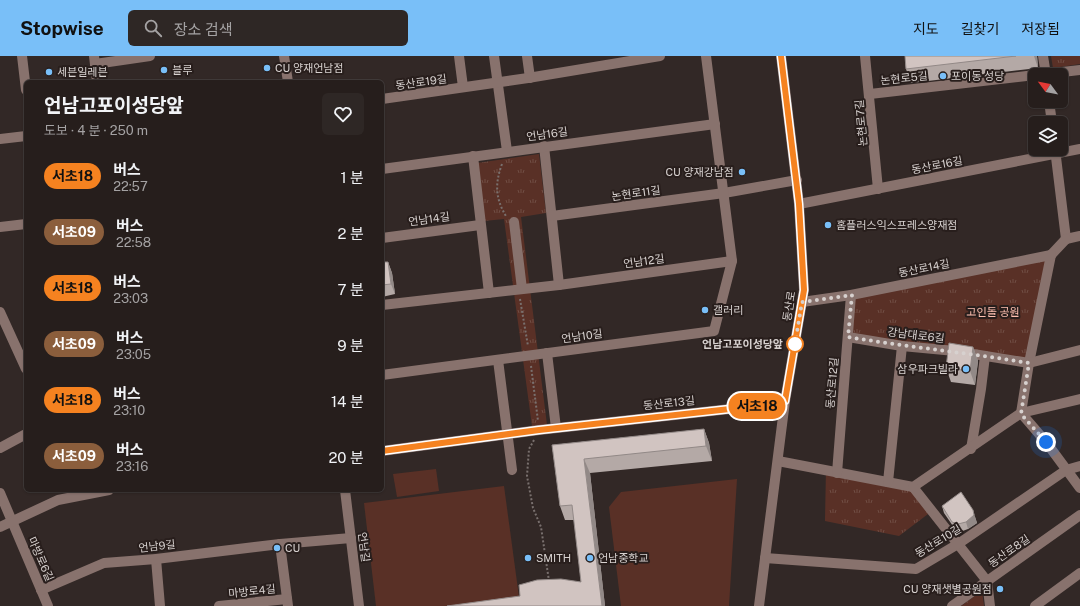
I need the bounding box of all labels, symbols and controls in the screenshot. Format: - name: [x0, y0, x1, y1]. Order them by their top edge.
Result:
- search box: [128, 10, 408, 46]
- text: Stopwise: [20, 17, 104, 39]
- icon: search: [142, 17, 164, 39]
- text: 장소 검색: [174, 21, 233, 38]
- text: 지도: [913, 21, 939, 37]
- text: 길찾기: [961, 21, 999, 37]
- text: 저장됨: [1021, 21, 1060, 37]
- place label: CU 양재언남점: [275, 62, 344, 74]
- marker: CU 양재언남점: [262, 63, 272, 73]
- place label: 블루: [172, 64, 192, 76]
- marker: 블루: [159, 65, 169, 75]
- place label: 세븐일레븐: [57, 66, 108, 78]
- marker: 세븐일레븐: [44, 67, 54, 77]
- north arrow: [1028, 68, 1068, 108]
- map controls: [1028, 68, 1068, 156]
- street label: 논현로5길: [880, 70, 928, 86]
- place label: 포이동 성당: [951, 70, 1004, 82]
- marker: 포이동 성당: [938, 71, 948, 81]
- street label: 동산로19길: [395, 72, 447, 92]
- button: heart: [322, 93, 364, 135]
- text: 언남고포이성당앞: [44, 94, 184, 116]
- street label: 논현로7길: [853, 99, 869, 147]
- button: layers: [1028, 116, 1068, 156]
- text: 도보 · 4 분 · 250 m: [44, 123, 148, 138]
- street label: 언남16길: [526, 125, 568, 143]
- street label: 동산로16길: [910, 154, 964, 176]
- text: 버스: [113, 161, 141, 178]
- place label: CU 양재강남점: [665, 166, 734, 178]
- marker: CU 양재강남점: [737, 167, 747, 177]
- text: 서초18: [52, 168, 93, 184]
- text: 1 분: [340, 169, 364, 186]
- text: 22:57: [113, 179, 148, 194]
- street label: 논현로11길: [611, 184, 661, 202]
- street label: 언남14길: [407, 210, 451, 228]
- text: 버스: [116, 217, 144, 234]
- place label: 홈플러스익스프레스양재점: [836, 219, 957, 231]
- marker: 홈플러스익스프레스양재점: [823, 220, 833, 230]
- text: 서초09: [52, 224, 96, 240]
- text: 2 분: [338, 225, 364, 242]
- text: 22:58: [116, 235, 151, 250]
- street label: 언남12길: [623, 252, 665, 270]
- street label: 동산로14길: [897, 257, 951, 279]
- text: 버스: [113, 273, 141, 290]
- text: 서초18: [52, 280, 93, 296]
- text: 7 분: [338, 281, 364, 298]
- street label: 동산로: [781, 290, 797, 322]
- text: 23:03: [113, 291, 148, 306]
- place label: 갤러리: [713, 304, 743, 316]
- marker: 갤러리: [700, 305, 710, 315]
- park label: 고인돌 공원: [966, 306, 1020, 318]
- street label: 강남대로6길: [887, 326, 945, 344]
- street label: 언남10길: [561, 327, 603, 345]
- text: 버스: [116, 329, 144, 346]
- marker: 언남고포이성당앞: [786, 335, 804, 353]
- text: 서초09: [52, 336, 96, 352]
- text: 9 분: [337, 337, 364, 354]
- place label: 언남고포이성당앞: [702, 338, 783, 350]
- text: 23:05: [116, 347, 151, 362]
- street label: 동산로12길: [824, 357, 840, 409]
- place label: 삼우파크빌라: [897, 363, 958, 375]
- marker: 삼우파크빌라: [961, 364, 971, 374]
- text: 버스: [113, 385, 141, 402]
- text: 서초18: [52, 392, 93, 408]
- text: 14 분: [331, 393, 364, 410]
- line badge: 서초18: [729, 393, 785, 419]
- street label: 동산로13길: [643, 394, 695, 412]
- text: 서초18: [736, 398, 778, 414]
- text: 23:10: [113, 403, 145, 418]
- your location: [1036, 432, 1056, 452]
- text: 버스: [116, 441, 144, 458]
- text: 서초09: [52, 448, 96, 464]
- text: 20 분: [328, 449, 364, 466]
- text: 23:16: [116, 459, 148, 474]
- street label: 동산로10길: [913, 523, 963, 559]
- street label: 언남길: [356, 531, 372, 563]
- street label: 동산로8길: [986, 532, 1032, 570]
- street label: 마방로6길: [26, 535, 56, 583]
- street label: 언남9길: [138, 538, 176, 554]
- place label: CU: [285, 542, 300, 554]
- marker: CU: [272, 543, 282, 553]
- place label: SMITH: [536, 552, 571, 564]
- place label: 언남중학교: [598, 552, 649, 564]
- marker: SMITH: [523, 553, 533, 563]
- marker: 언남중학교: [585, 553, 595, 563]
- street label: 마방로4길: [228, 583, 276, 599]
- place label: CU 양재샛별공원점: [903, 583, 992, 595]
- marker: CU 양재샛별공원점: [995, 584, 1005, 594]

